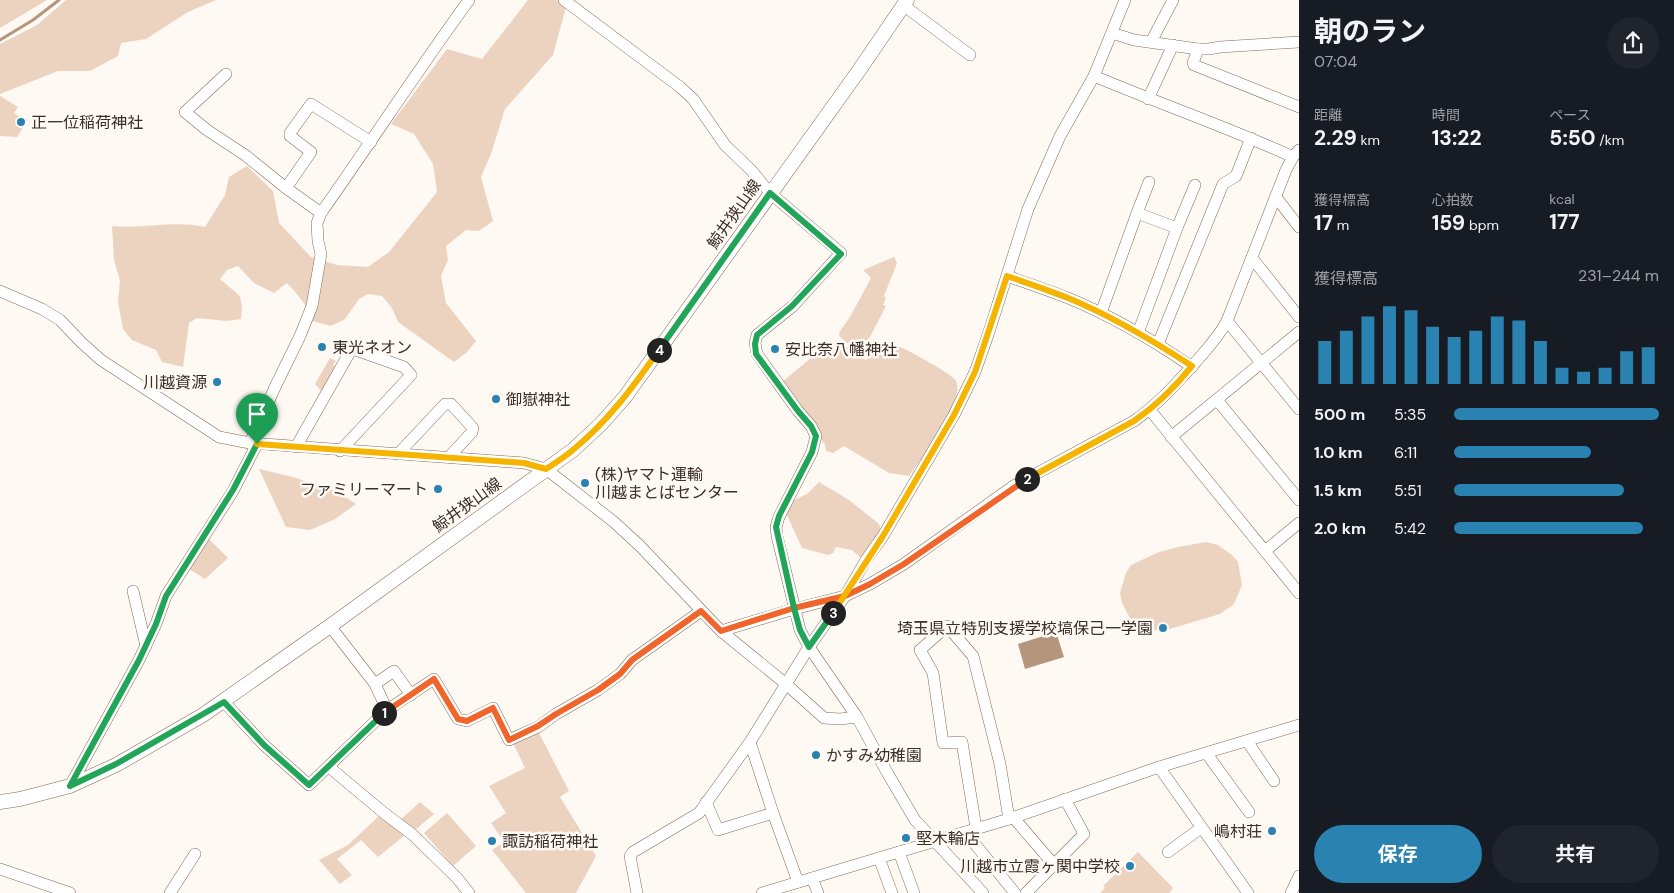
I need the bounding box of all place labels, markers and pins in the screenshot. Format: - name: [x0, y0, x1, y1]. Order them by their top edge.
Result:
- place label: 正一位稲荷神社: [31, 112, 143, 133]
- marker: 正一位稲荷神社: [15, 116, 27, 128]
- place label: 東光ネオン: [332, 337, 412, 358]
- pin: 4: [646, 338, 672, 362]
- place label: 安比奈八幡神社: [785, 339, 897, 360]
- marker: 東光ネオン: [316, 341, 328, 353]
- marker: 安比奈八幡神社: [769, 343, 781, 355]
- place label: 川越資源: [143, 372, 207, 393]
- marker: 川越資源: [211, 376, 223, 388]
- place label: 御嶽神社: [506, 389, 570, 410]
- pin: [236, 393, 278, 444]
- marker: 御嶽神社: [490, 393, 502, 405]
- place label: (株)ヤマト運輸 川越まとばセンター: [595, 464, 739, 503]
- pin: 2: [1014, 466, 1040, 492]
- marker: (株)ヤマト運輸 川越まとばセンター: [579, 477, 591, 489]
- place label: ファミリーマート: [300, 479, 428, 500]
- marker: ファミリーマート: [432, 483, 444, 495]
- pin: 3: [820, 600, 846, 626]
- place label: 埼玉県立特別支援学校塙保己一学園: [897, 618, 1153, 639]
- marker: 埼玉県立特別支援学校塙保己一学園: [1157, 622, 1169, 634]
- pin: 1: [372, 700, 396, 726]
- place label: かすみ幼稚園: [826, 745, 922, 766]
- marker: かすみ幼稚園: [810, 749, 822, 761]
- place label: 嶋村荘: [1214, 821, 1262, 842]
- marker: 嶋村荘: [1266, 825, 1278, 837]
- place label: 堅木輪店: [916, 828, 980, 849]
- place label: 諏訪稲荷神社: [502, 831, 598, 852]
- marker: 堅木輪店: [900, 832, 912, 844]
- marker: 諏訪稲荷神社: [486, 835, 498, 847]
- place label: 川越市立霞ヶ関中学校: [960, 856, 1120, 877]
- marker: 川越市立霞ヶ関中学校: [1124, 860, 1136, 872]

